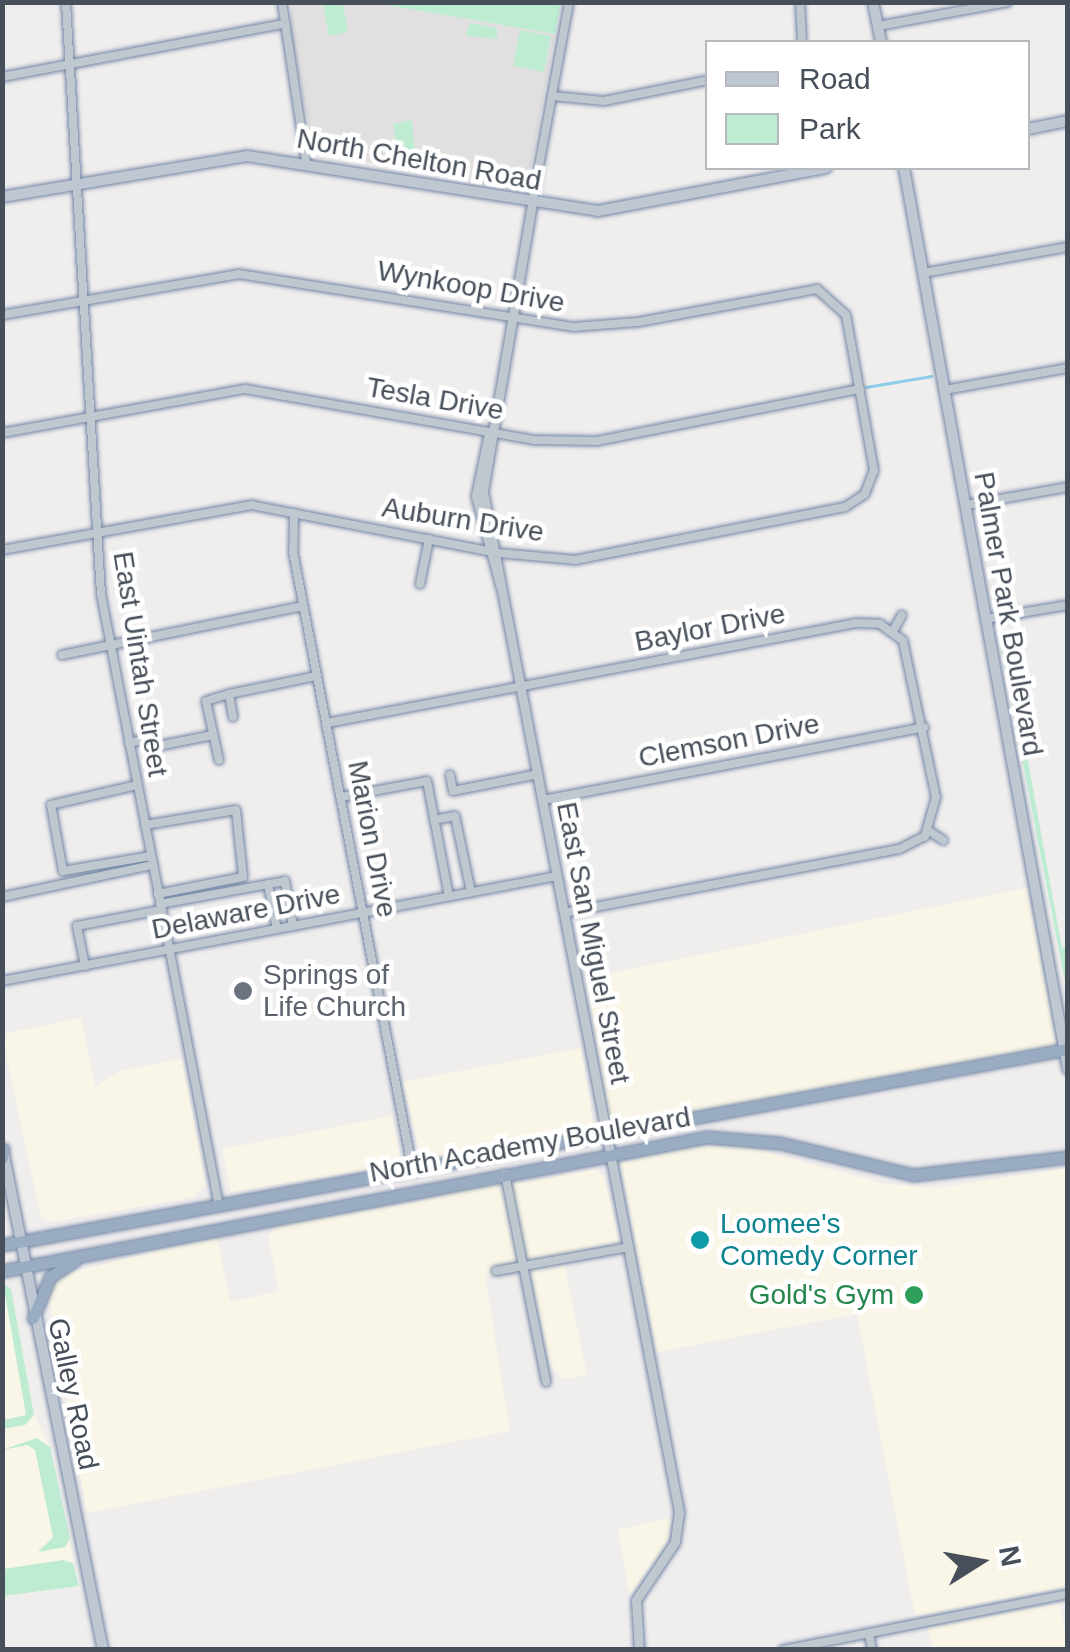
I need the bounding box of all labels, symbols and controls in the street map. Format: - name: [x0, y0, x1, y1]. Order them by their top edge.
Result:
- legend: [705, 40, 1030, 170]
- text: Road: [799, 62, 871, 95]
- text: Park: [799, 112, 861, 145]
- street label: North Chelton Road: [294, 122, 544, 198]
- street label: Wynkoop Drive: [375, 254, 567, 320]
- street label: Tesla Drive: [364, 370, 506, 428]
- street label: Palmer Park Boulevard: [966, 469, 1050, 759]
- street label: Auburn Drive: [380, 491, 546, 549]
- street label: East Uintah Street: [106, 549, 174, 779]
- street label: Baylor Drive: [632, 597, 788, 659]
- street label: Clemson Drive: [636, 707, 822, 775]
- street label: Marion Drive: [340, 758, 404, 920]
- street label: East San Miguel Street: [549, 799, 637, 1087]
- street label: Delaware Drive: [149, 877, 343, 947]
- place label: Springs of Life Church: [263, 958, 406, 1024]
- marker: Springs of Life Church: [232, 980, 254, 1002]
- street label: North Academy Boulevard: [366, 1100, 694, 1190]
- place label: Loomee's Comedy Corner: [720, 1207, 918, 1273]
- marker: Loomee's Comedy Corner: [689, 1229, 711, 1251]
- place label: Gold's Gym: [749, 1278, 894, 1312]
- marker: Gold's Gym: [903, 1284, 925, 1306]
- street label: Galley Road: [41, 1315, 105, 1473]
- north arrow: [930, 1512, 1030, 1612]
- text: N: [993, 1543, 1027, 1569]

